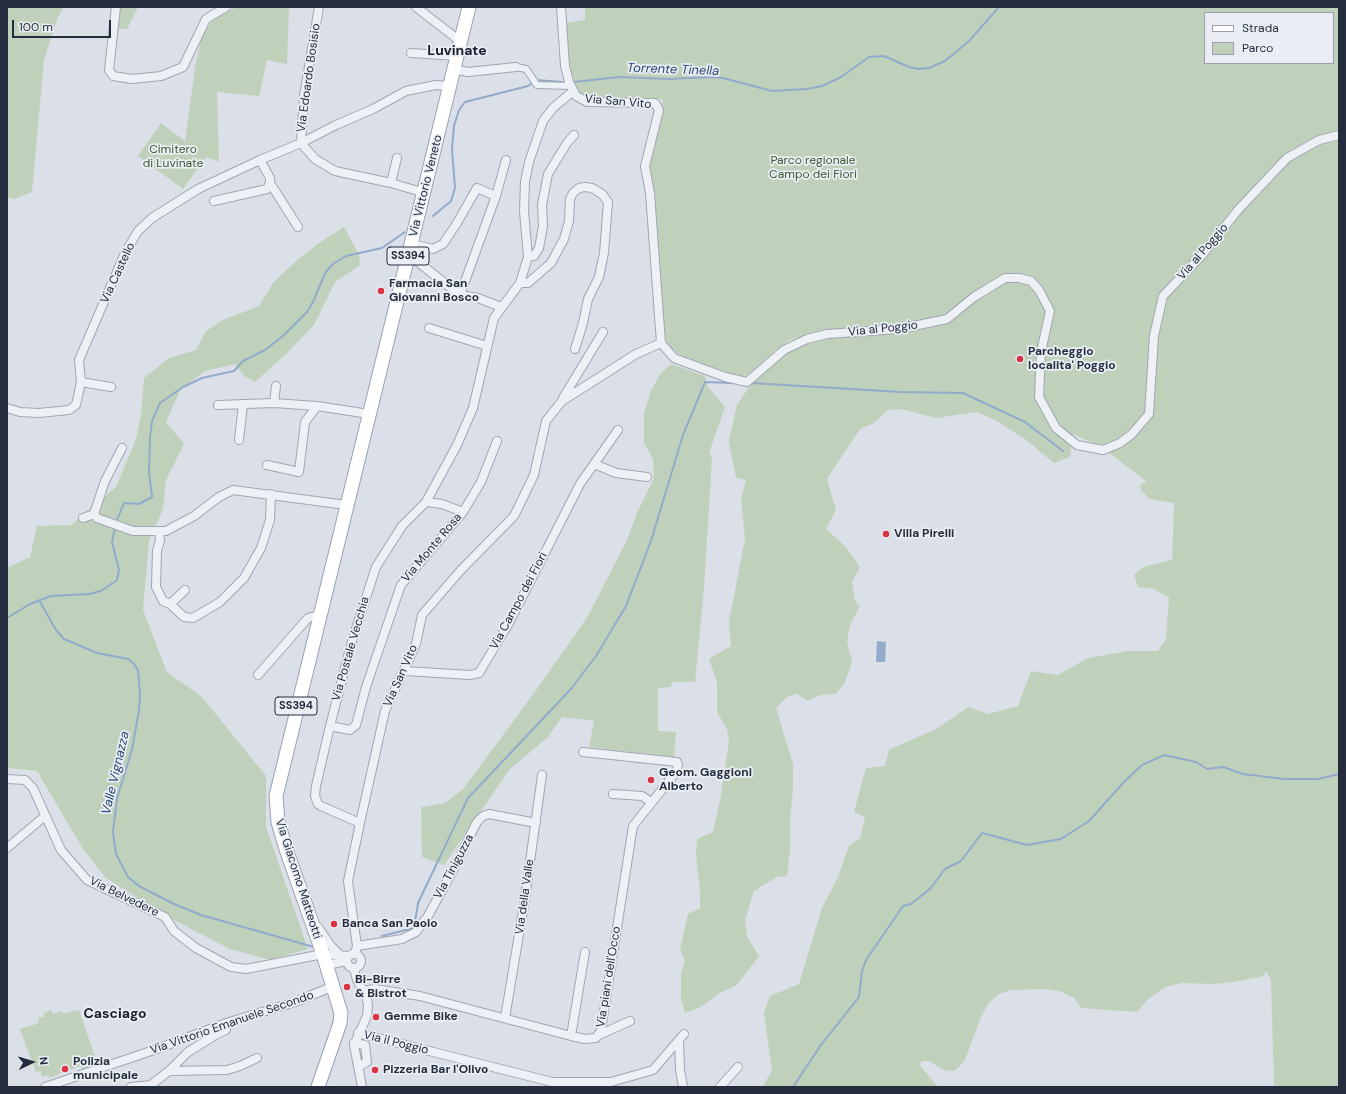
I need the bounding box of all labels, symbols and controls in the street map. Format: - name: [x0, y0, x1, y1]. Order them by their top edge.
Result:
- scale bar: [14, 12, 113, 38]
- legend: [1204, 12, 1334, 64]
- text: 100 m: [19, 19, 53, 35]
- text: Strada: [1242, 20, 1279, 36]
- street label: Via Edoardo Bosisio: [294, 23, 324, 133]
- text: Parco: [1242, 40, 1273, 56]
- district label: Luvinate: [427, 43, 487, 59]
- water label: Torrente Tinella: [626, 61, 720, 79]
- street label: Via San Vito: [584, 92, 652, 112]
- street label: Via Vittorio Veneto: [406, 133, 446, 239]
- park label: Cimitero di Luvinate: [143, 143, 203, 171]
- park label: Parco regionale Campo dei Fiori: [769, 154, 857, 182]
- street label: Via al Poggio: [1175, 221, 1231, 283]
- street label: Via Castello: [98, 240, 138, 306]
- road number: SS394: [387, 247, 429, 265]
- place label: Farmacia San Giovanni Bosco: [389, 277, 479, 305]
- marker: Farmacia San Giovanni Bosco: [376, 286, 386, 296]
- street label: Via al Poggio: [847, 318, 919, 340]
- place label: Parcheggio localita' Poggio: [1028, 345, 1116, 373]
- marker: Parcheggio localita' Poggio: [1015, 354, 1025, 364]
- street label: Via Monte Rosa: [399, 511, 465, 585]
- place label: Villa Pirelli: [894, 527, 954, 541]
- marker: Villa Pirelli: [881, 529, 891, 539]
- street label: Via Campo dei Fiori: [487, 550, 551, 652]
- street label: Via Postale Vecchia: [329, 595, 373, 703]
- street label: Via San Vito: [381, 643, 421, 709]
- road number: SS394: [275, 697, 317, 715]
- water label: Valle Vignazza: [99, 730, 133, 816]
- place label: Geom. Gaggioni Alberto: [659, 766, 752, 794]
- marker: Geom. Gaggioni Alberto: [646, 775, 656, 785]
- street label: Via Giacomo Matteotti: [272, 817, 324, 941]
- street label: Via Tiniguzza: [431, 832, 477, 902]
- street label: Via della Valle: [513, 858, 537, 936]
- street label: Via Belvedere: [87, 874, 161, 920]
- place label: Banca San Paolo: [342, 917, 438, 931]
- marker: Banca San Paolo: [329, 919, 339, 929]
- street label: Via piani dell'Occo: [594, 925, 624, 1029]
- place label: Bi-Birre & Bistrot: [355, 973, 407, 1001]
- marker: Bi-Birre & Bistrot: [342, 982, 352, 992]
- street label: Via Vittorio Emanuele Secondo: [148, 988, 316, 1058]
- district label: Casciago: [83, 1006, 147, 1022]
- place label: Gemme Bike: [384, 1010, 458, 1024]
- marker: Gemme Bike: [371, 1012, 381, 1022]
- street label: Via il Poggio: [362, 1028, 430, 1058]
- north arrow: [12, 1042, 52, 1082]
- place label: Polizia municipale: [73, 1055, 138, 1083]
- text: N: [37, 1056, 51, 1066]
- place label: Pizzeria Bar l'Olivo: [383, 1063, 488, 1077]
- marker: Polizia municipale: [60, 1064, 70, 1074]
- marker: Pizzeria Bar l'Olivo: [370, 1065, 380, 1075]

